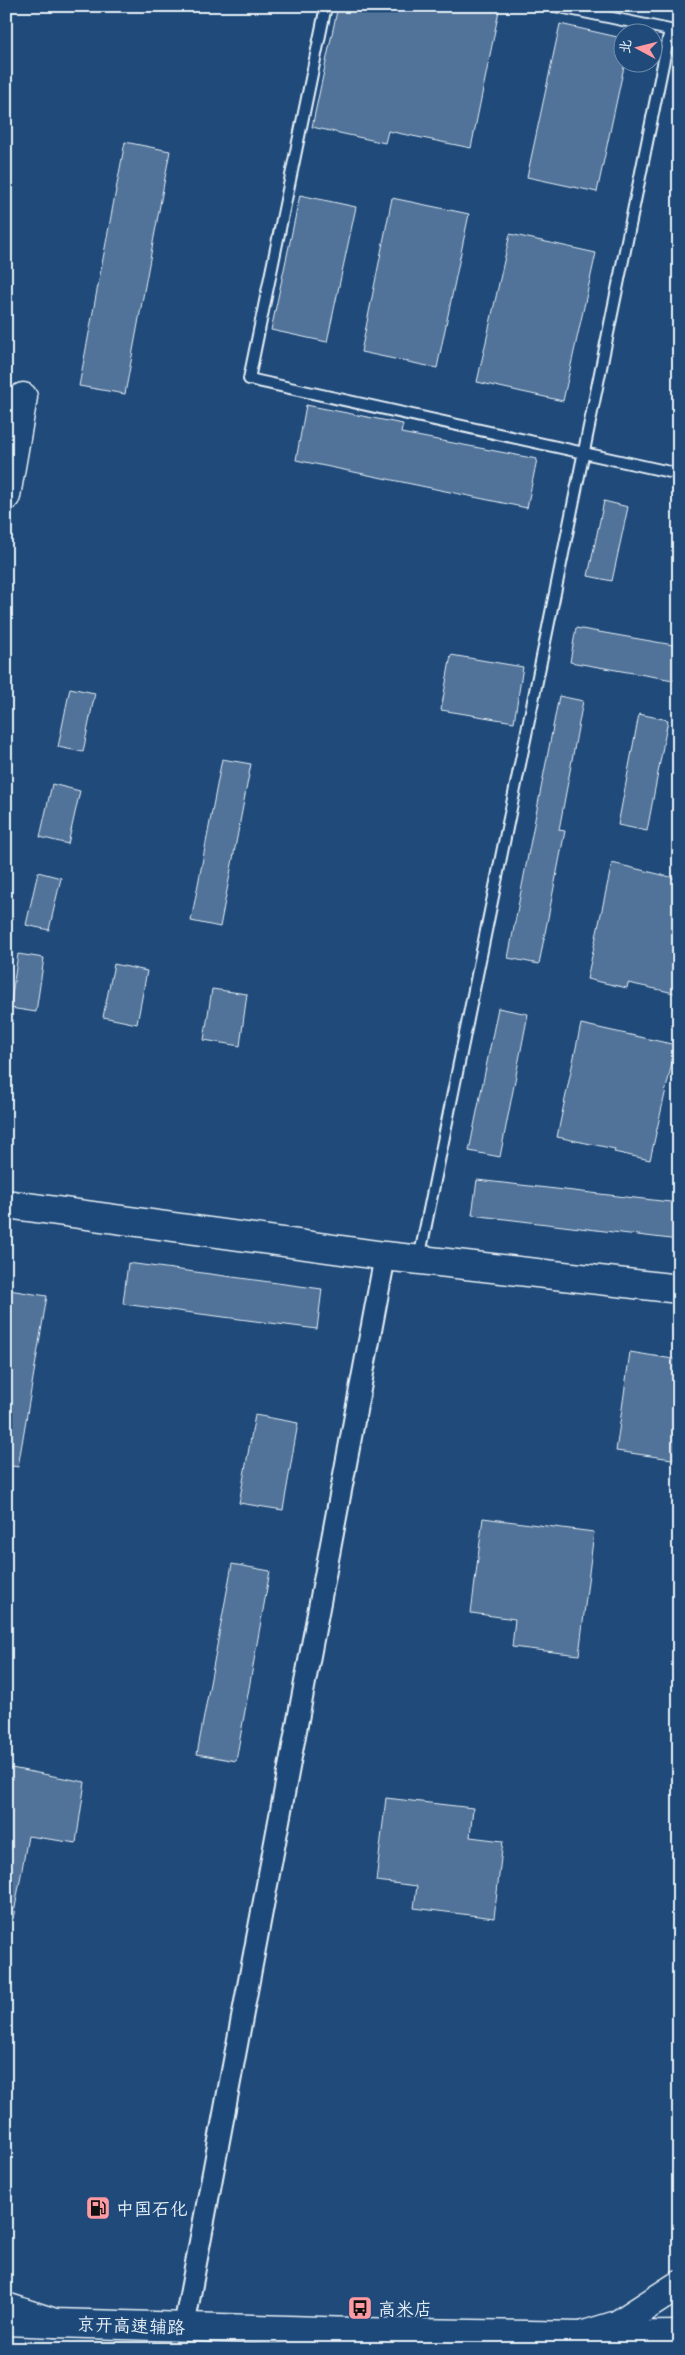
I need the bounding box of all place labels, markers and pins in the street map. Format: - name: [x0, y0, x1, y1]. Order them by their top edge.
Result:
- fuel station icon: 中国石化: [85, 2195, 111, 2221]
- place label: 中国石化: [116, 2196, 188, 2220]
- bus stop icon: 高米店: [347, 2295, 373, 2321]
- place label: 高米店: [378, 2296, 432, 2320]

